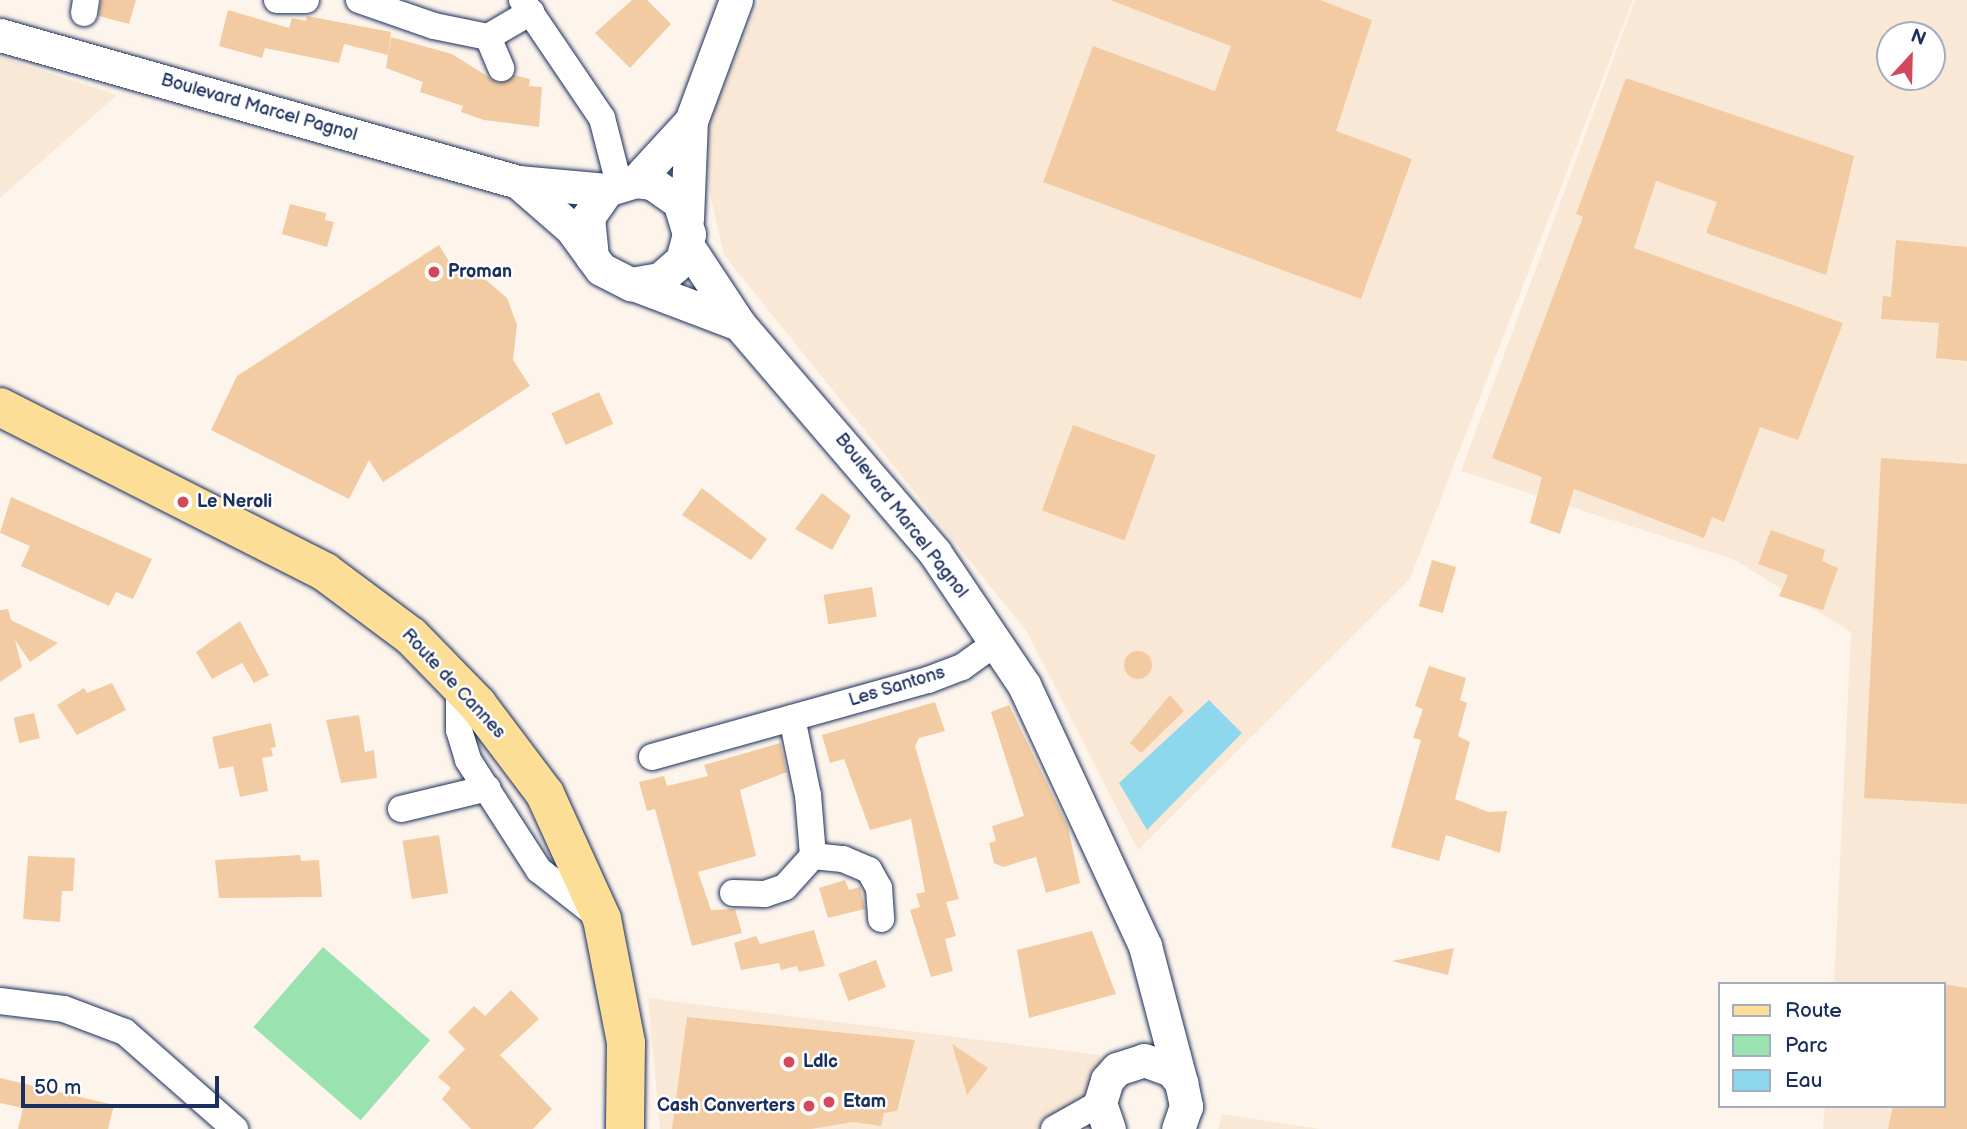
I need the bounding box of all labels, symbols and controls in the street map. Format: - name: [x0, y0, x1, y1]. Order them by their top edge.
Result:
- north arrow: [1876, 21, 1946, 91]
- text: N: [1907, 25, 1929, 51]
- street label: Boulevard Marcel Pagnol: [158, 70, 360, 146]
- place label: Proman: [448, 261, 512, 283]
- marker: Proman: [426, 264, 442, 280]
- street label: Boulevard Marcel Pagnol: [830, 429, 972, 603]
- place label: Le Neroli: [197, 491, 272, 513]
- marker: Le Neroli: [175, 494, 191, 510]
- street label: Route de Cannes: [397, 625, 509, 743]
- street label: Les Santons: [846, 662, 948, 712]
- legend: [1718, 982, 1946, 1108]
- text: Route: [1785, 998, 1842, 1023]
- text: Parc: [1785, 1033, 1828, 1058]
- place label: Ldlc: [803, 1051, 838, 1073]
- marker: Ldlc: [781, 1054, 797, 1070]
- scale bar: [24, 1062, 222, 1106]
- text: Eau: [1785, 1068, 1822, 1093]
- text: 50 m: [34, 1075, 81, 1100]
- place label: Etam: [843, 1091, 886, 1113]
- marker: Etam: [821, 1094, 837, 1110]
- place label: Cash Converters: [657, 1095, 795, 1117]
- marker: Cash Converters: [801, 1098, 817, 1114]

